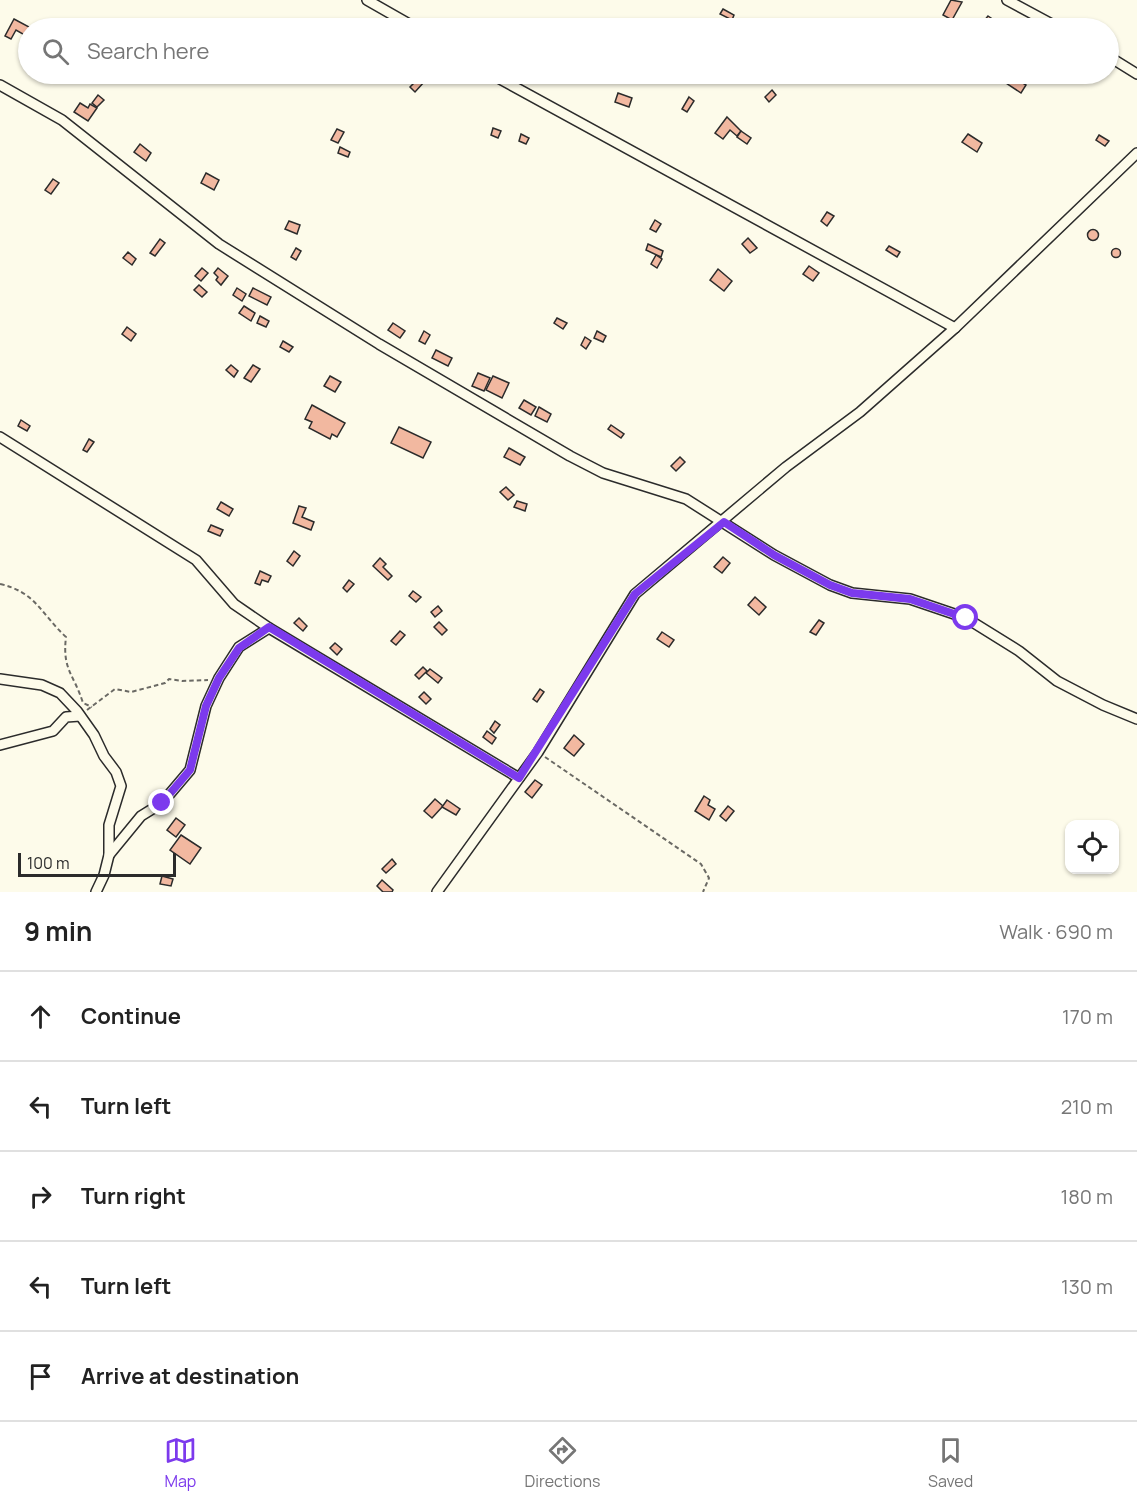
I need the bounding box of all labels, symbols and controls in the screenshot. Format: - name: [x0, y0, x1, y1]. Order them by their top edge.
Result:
- search box: [18, 18, 1119, 84]
- icon: search: [39, 35, 72, 68]
- text: Search here: [87, 36, 209, 66]
- route start: [952, 604, 978, 630]
- route end: [148, 789, 174, 815]
- map controls: [1065, 820, 1119, 874]
- button: locate: [1065, 820, 1119, 874]
- scale bar: [18, 850, 176, 878]
- text: 100 m: [27, 852, 70, 874]
- text: 9 min: [24, 913, 92, 949]
- text: Walk · 690 m: [999, 918, 1113, 945]
- icon: ahead: [24, 1000, 57, 1033]
- text: Continue: [81, 1001, 181, 1031]
- text: 170 m: [1062, 1003, 1113, 1030]
- icon: left: [24, 1090, 57, 1123]
- text: Turn left: [81, 1091, 171, 1121]
- text: 210 m: [1061, 1093, 1113, 1120]
- icon: right: [24, 1180, 57, 1213]
- text: Turn right: [81, 1181, 186, 1211]
- text: 180 m: [1060, 1183, 1113, 1210]
- icon: left: [24, 1270, 57, 1303]
- text: Turn left: [81, 1271, 171, 1301]
- text: 130 m: [1061, 1273, 1113, 1300]
- icon: arrive: [24, 1360, 57, 1393]
- text: Arrive at destination: [81, 1361, 299, 1391]
- tab: Map: [164, 1434, 197, 1492]
- tab: Directions: [525, 1434, 600, 1492]
- tab: Saved: [928, 1434, 973, 1492]

